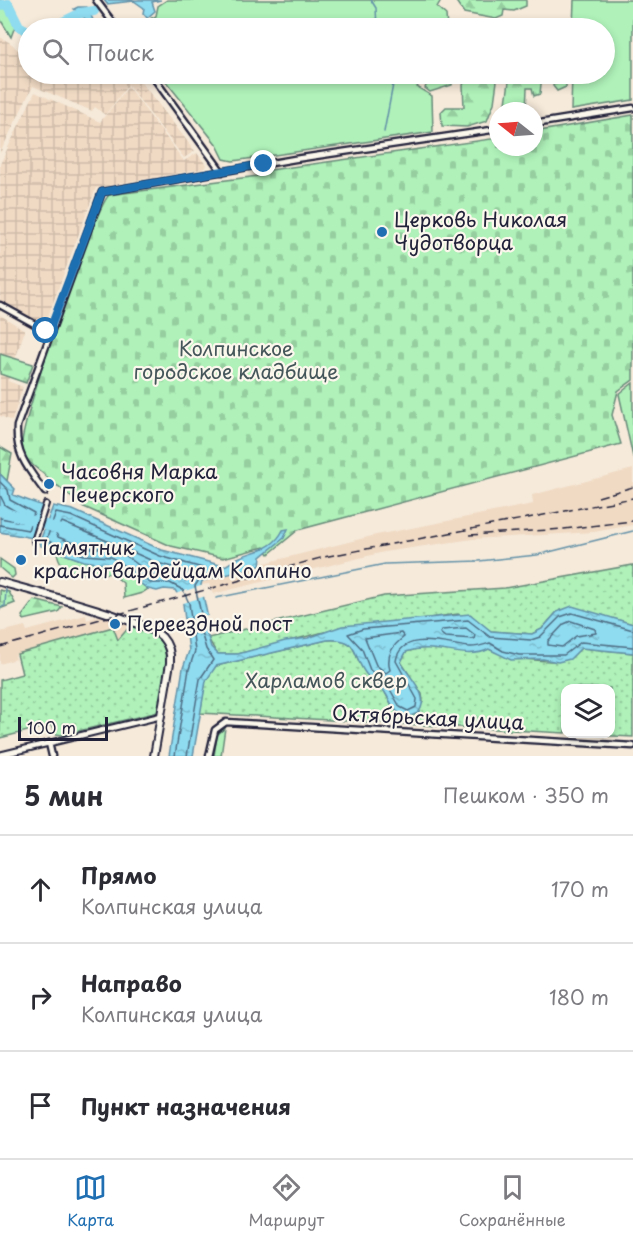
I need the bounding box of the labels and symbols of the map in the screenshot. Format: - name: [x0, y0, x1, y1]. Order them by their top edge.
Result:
- north arrow: [489, 102, 543, 156]
- route end: [250, 150, 276, 176]
- place label: Церковь Николая Чудотворца: [394, 204, 567, 257]
- marker: Церковь Николая Чудотворца: [375, 225, 389, 239]
- route start: [32, 317, 58, 343]
- park label: Колпинское городское кладбище: [134, 333, 338, 386]
- place label: Часовня Марка Печерского: [61, 456, 218, 509]
- marker: Часовня Марка Печерского: [42, 477, 56, 491]
- place label: Памятник красногвардейцам Колпино: [33, 532, 312, 585]
- marker: Памятник красногвардейцам Колпино: [14, 553, 28, 567]
- place label: Переездной пост: [127, 608, 292, 638]
- marker: Переездной пост: [108, 617, 122, 631]
- park label: Харламов сквер: [245, 665, 407, 695]
- street label: Октябрьская улица: [331, 697, 525, 737]
- scale bar: [18, 714, 108, 742]

